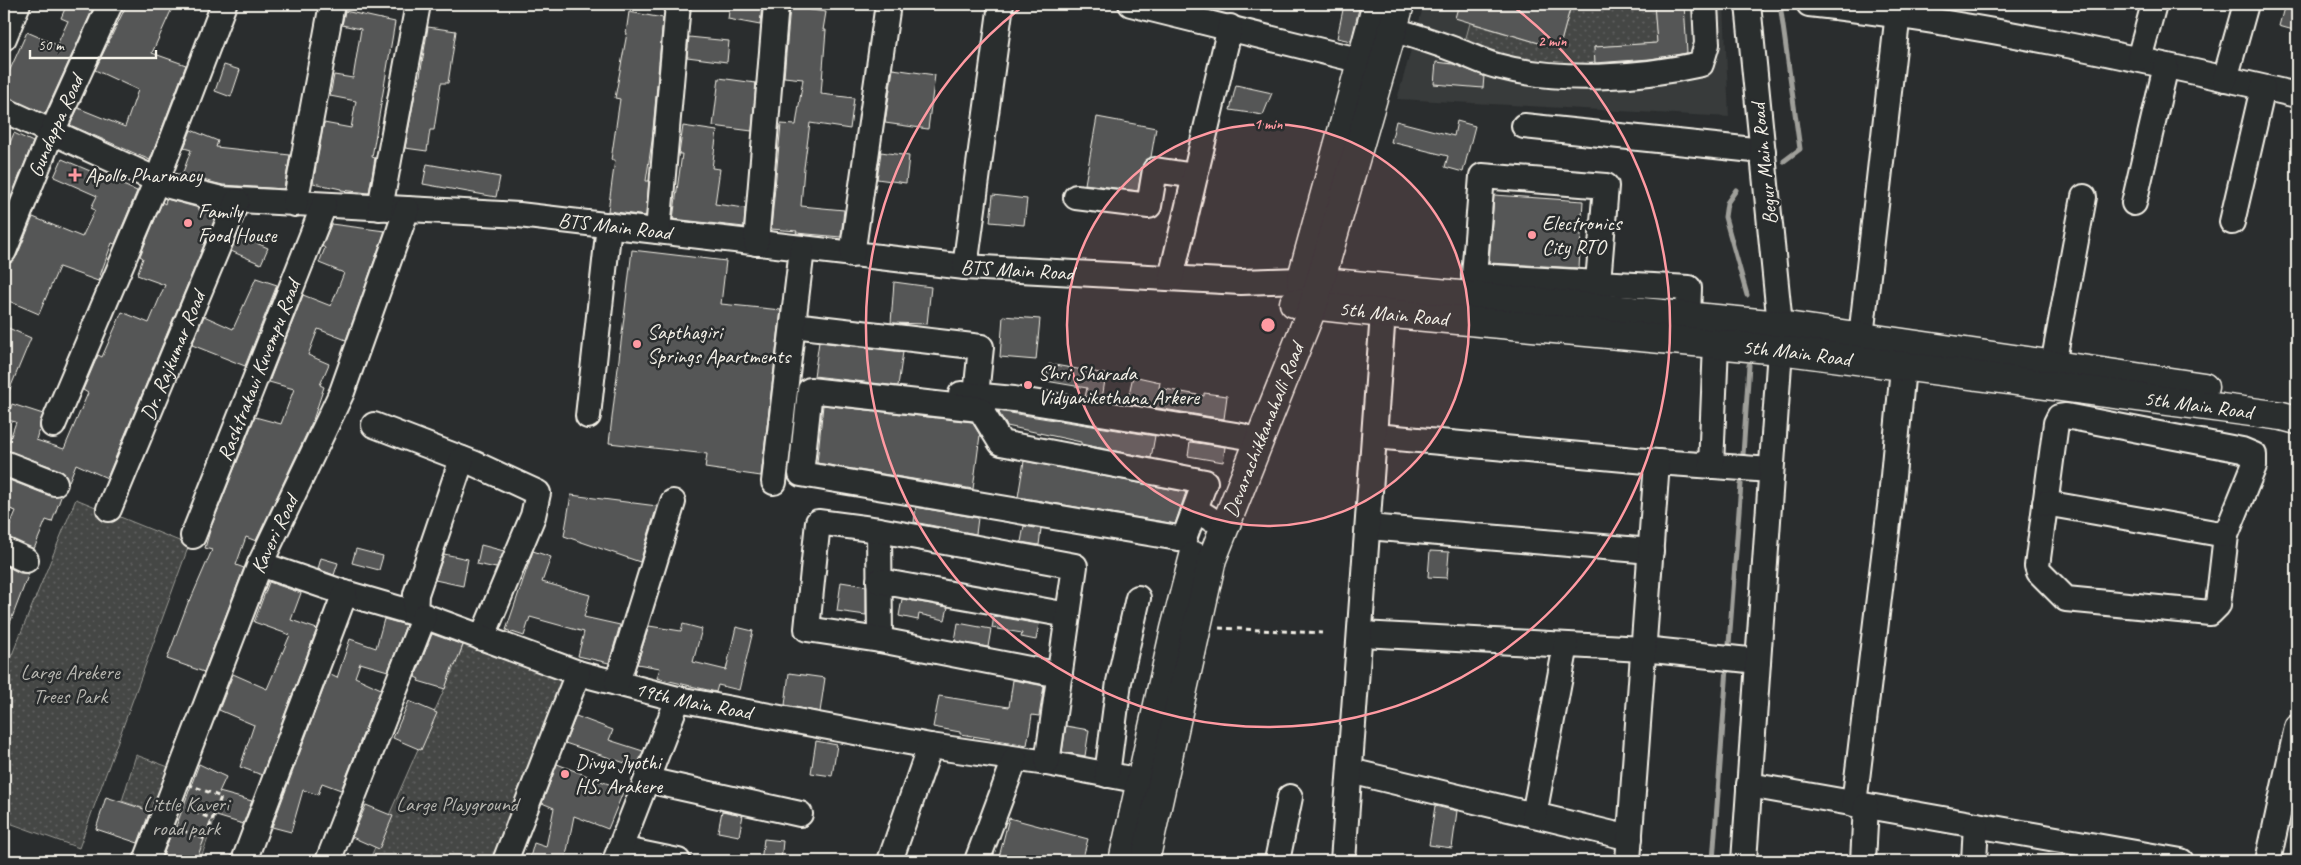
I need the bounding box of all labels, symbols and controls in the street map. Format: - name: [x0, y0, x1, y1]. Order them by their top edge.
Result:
- scale bar: [30, 28, 156, 60]
- text: 2 min: [1538, 32, 1567, 51]
- text: 50 m: [38, 36, 65, 55]
- street label: Gundappa Road: [22, 68, 91, 181]
- street label: Begur Main Road: [1744, 98, 1783, 226]
- text: 1 min: [1254, 115, 1283, 134]
- place label: Apollo Pharmacy: [85, 162, 204, 188]
- marker: Apollo Pharmacy: [69, 169, 81, 181]
- place label: Family Food House: [198, 198, 277, 248]
- street label: BTS Main Road: [557, 207, 676, 246]
- place label: Electronics City RTO: [1542, 210, 1623, 260]
- marker: Family Food House: [182, 217, 194, 229]
- marker: Electronics City RTO: [1526, 229, 1538, 241]
- street label: BTS Main Road: [960, 254, 1078, 286]
- street label: Rashtrakavi Kuvempu Road: [211, 273, 307, 465]
- street label: Dr. Rajkumar Road: [134, 284, 213, 424]
- street label: 5th Main Road: [1338, 295, 1453, 332]
- centre of rings: [1259, 316, 1277, 334]
- place label: Sapthagiri Springs Apartments: [647, 319, 792, 369]
- street label: 5th Main Road: [1741, 334, 1856, 373]
- street label: Devarachikkanahalli Road: [1217, 336, 1311, 521]
- marker: Sapthagiri Springs Apartments: [631, 338, 643, 350]
- place label: Shri Sharada Vidyanikethana Arkere: [1038, 360, 1200, 410]
- marker: Shri Sharada Vidyanikethana Arkere: [1022, 379, 1034, 391]
- street label: 5th Main Road: [2142, 385, 2258, 425]
- street label: Kaveri Road: [245, 488, 305, 577]
- park label: Large Arekere Trees Park: [20, 659, 121, 709]
- street label: 19th Main Road: [632, 675, 757, 726]
- place label: Divya Jyothi HS, Arakere: [575, 749, 664, 799]
- marker: Divya Jyothi HS, Arakere: [559, 768, 571, 780]
- park label: Little Kaveri road park: [143, 791, 232, 841]
- park label: Large Playground: [396, 791, 522, 817]

